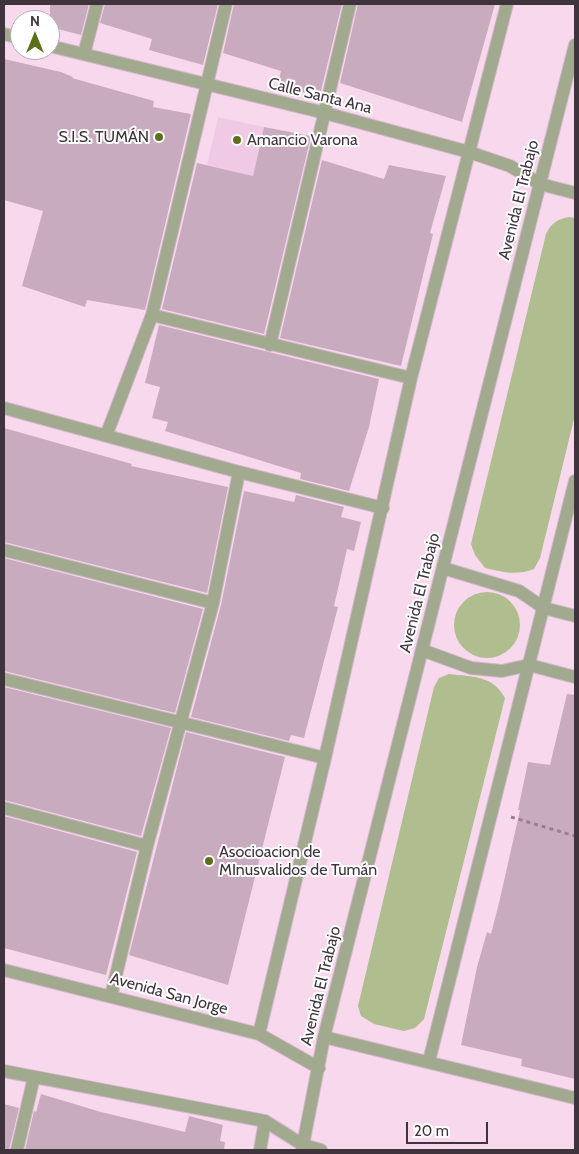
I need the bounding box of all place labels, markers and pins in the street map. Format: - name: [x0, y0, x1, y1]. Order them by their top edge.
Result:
- place label: S.I.S. TUMÁN: [59, 127, 149, 147]
- place label: Amancio Varona: [247, 130, 358, 150]
- marker: S.I.S. TUMÁN: [153, 131, 165, 143]
- marker: Amancio Varona: [231, 134, 243, 146]
- place label: Asocioacion de MInusvalidos de Tumán: [219, 842, 377, 880]
- marker: Asocioacion de MInusvalidos de Tumán: [203, 855, 215, 867]

